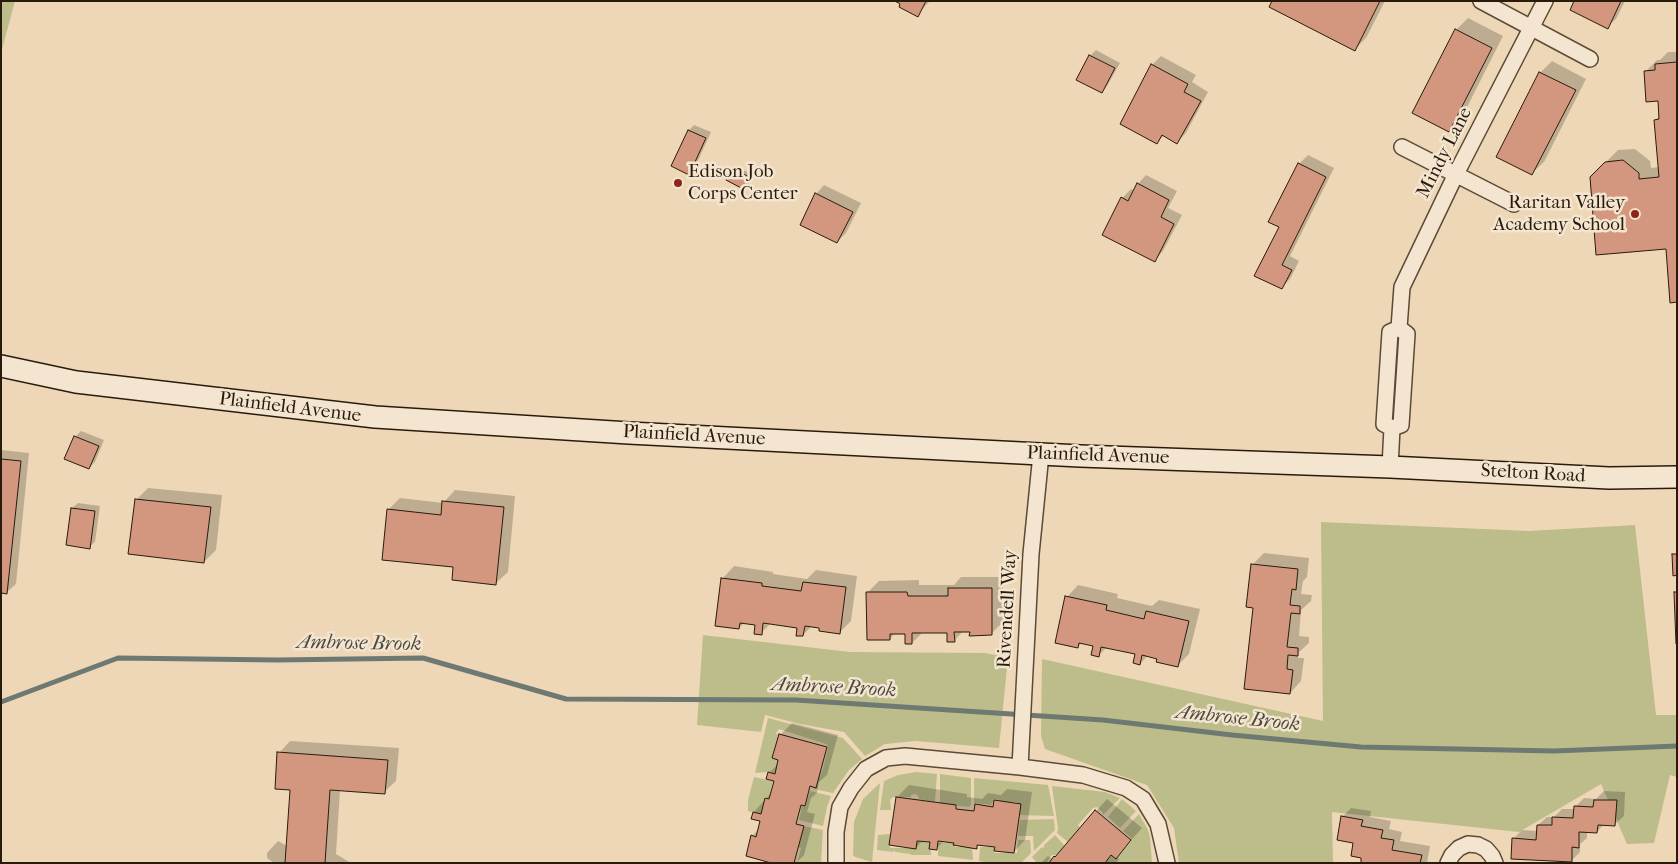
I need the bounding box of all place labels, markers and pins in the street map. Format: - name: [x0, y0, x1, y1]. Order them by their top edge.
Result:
- place label: Edison Job Corps Center: [688, 161, 798, 205]
- marker: Edison Job Corps Center: [672, 177, 684, 189]
- place label: Raritan Valley Academy School: [1493, 192, 1625, 236]
- marker: Raritan Valley Academy School: [1629, 208, 1641, 220]

